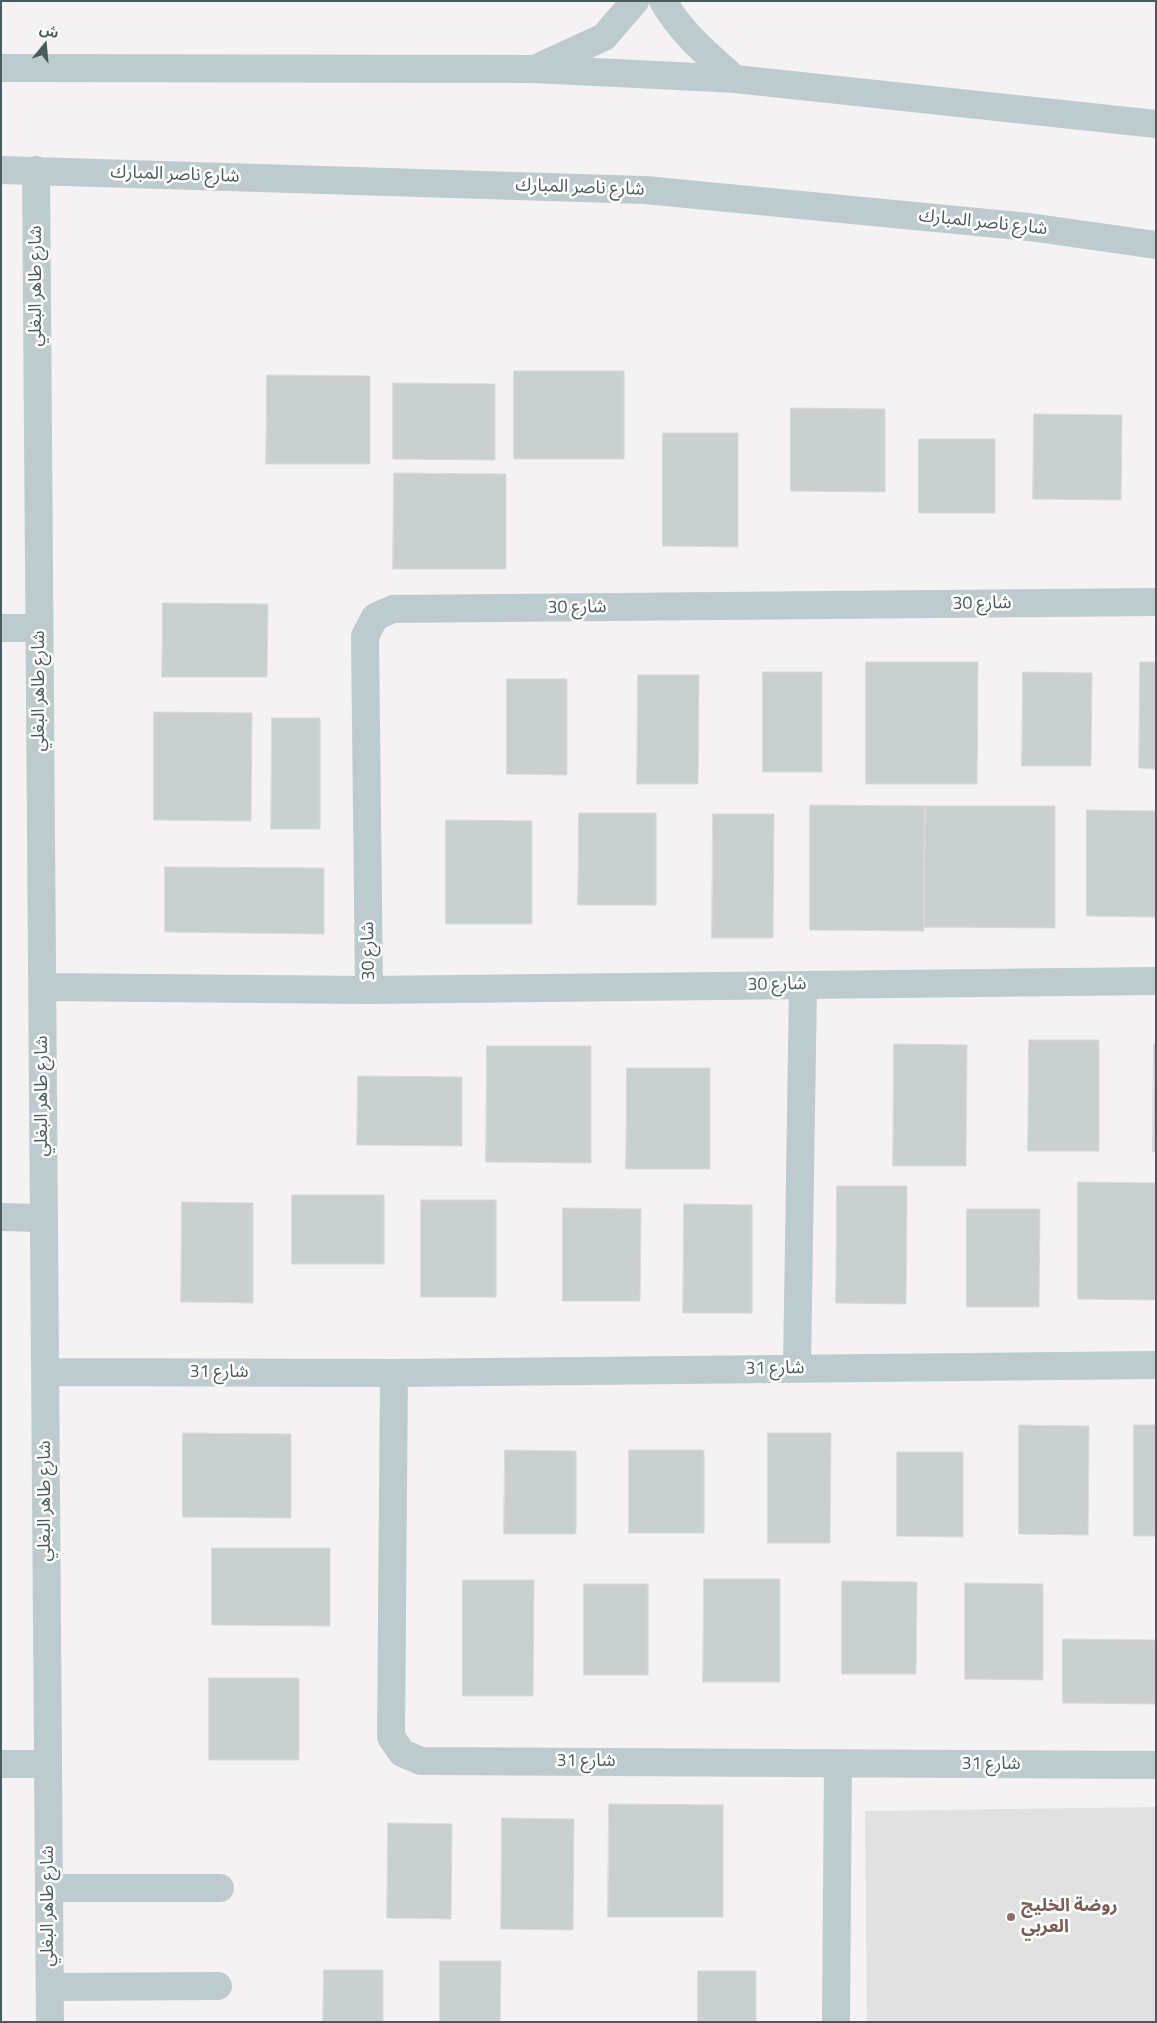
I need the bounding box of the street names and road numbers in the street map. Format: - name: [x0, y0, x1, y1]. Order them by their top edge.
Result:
- street label: شارع ناصر المبارك: [110, 162, 240, 188]
- street label: شارع ناصر المبارك: [515, 175, 645, 201]
- street label: شارع ناصر المبارك: [918, 206, 1048, 240]
- street label: شارع طاهر البغلي: [26, 225, 48, 347]
- street label: شارع 30: [952, 593, 1012, 615]
- street label: شارع 30: [547, 597, 607, 619]
- street label: شارع طاهر البغلي: [29, 630, 51, 752]
- street label: شارع 30: [358, 921, 380, 981]
- street label: شارع 30: [747, 974, 807, 996]
- street label: شارع طاهر البغلي: [32, 1035, 54, 1157]
- street label: شارع 31: [745, 1358, 805, 1380]
- street label: شارع 31: [189, 1362, 249, 1384]
- street label: شارع طاهر البغلي: [35, 1440, 57, 1562]
- street label: شارع 31: [556, 1751, 616, 1773]
- street label: شارع 31: [961, 1754, 1021, 1776]
- street label: شارع طاهر البغلي: [38, 1845, 60, 1967]

